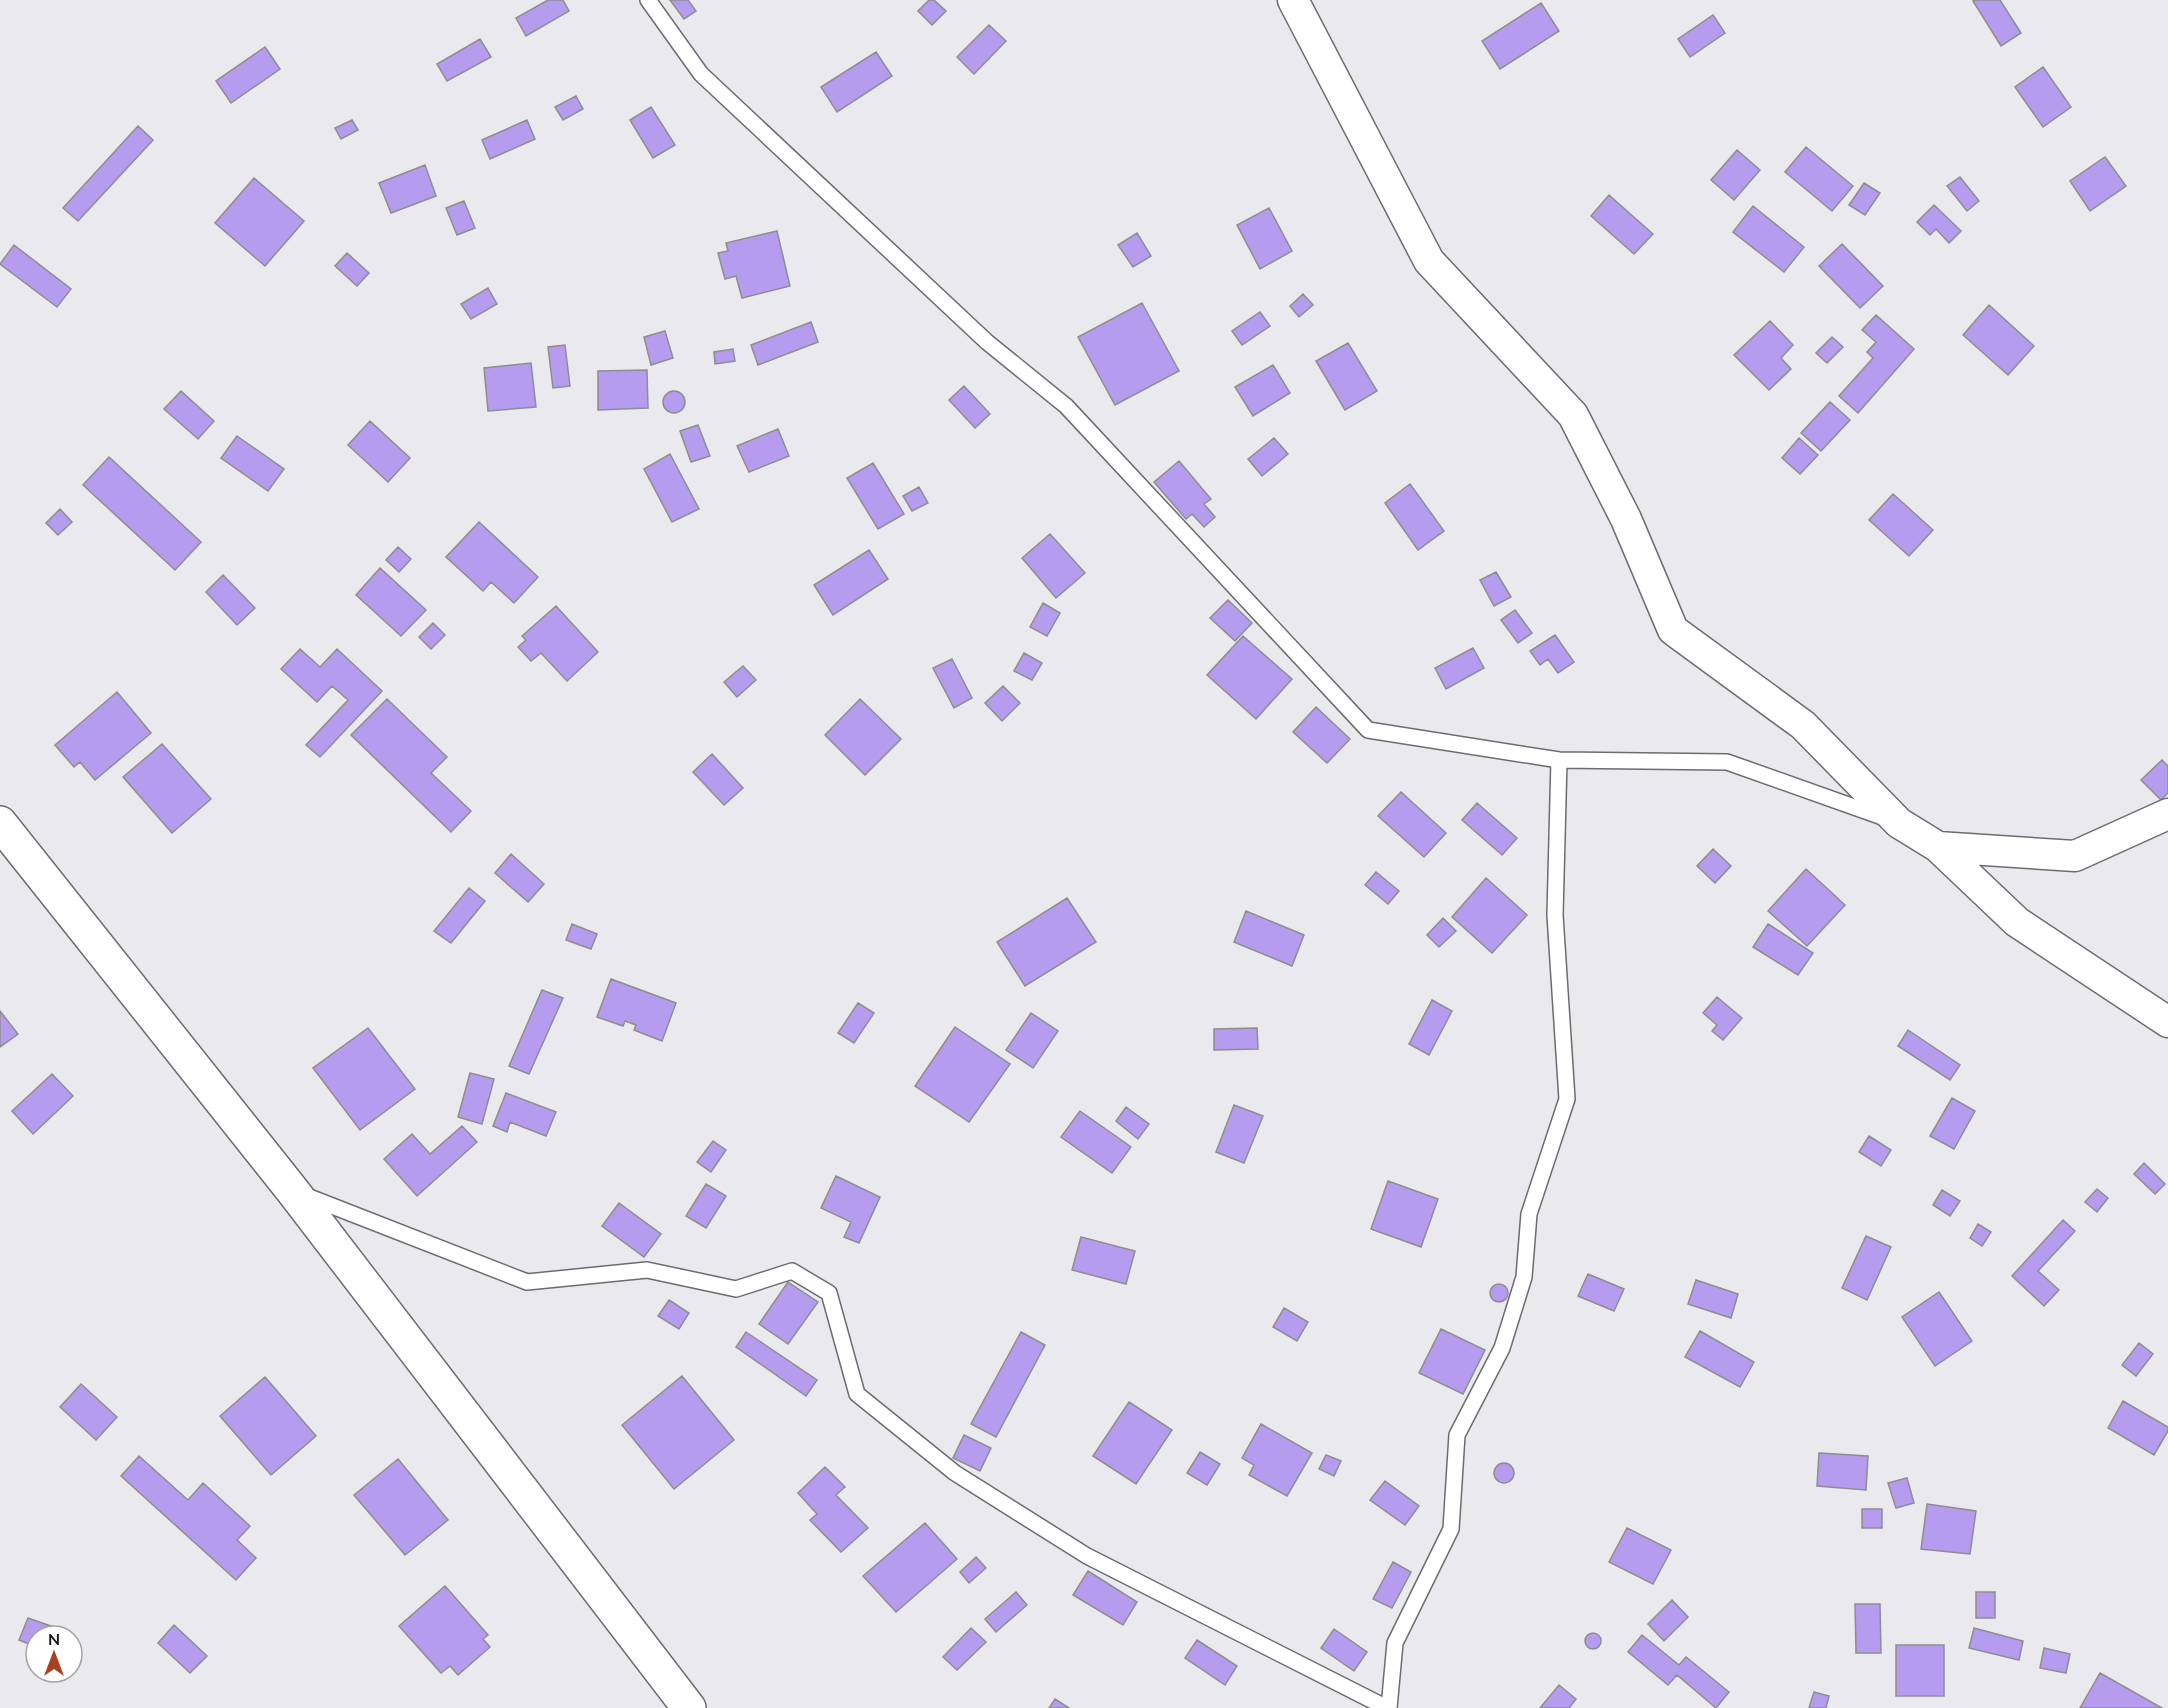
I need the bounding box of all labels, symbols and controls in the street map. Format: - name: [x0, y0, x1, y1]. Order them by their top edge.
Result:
- north arrow: [24, 1624, 84, 1684]
- text: N: [48, 1629, 60, 1649]

